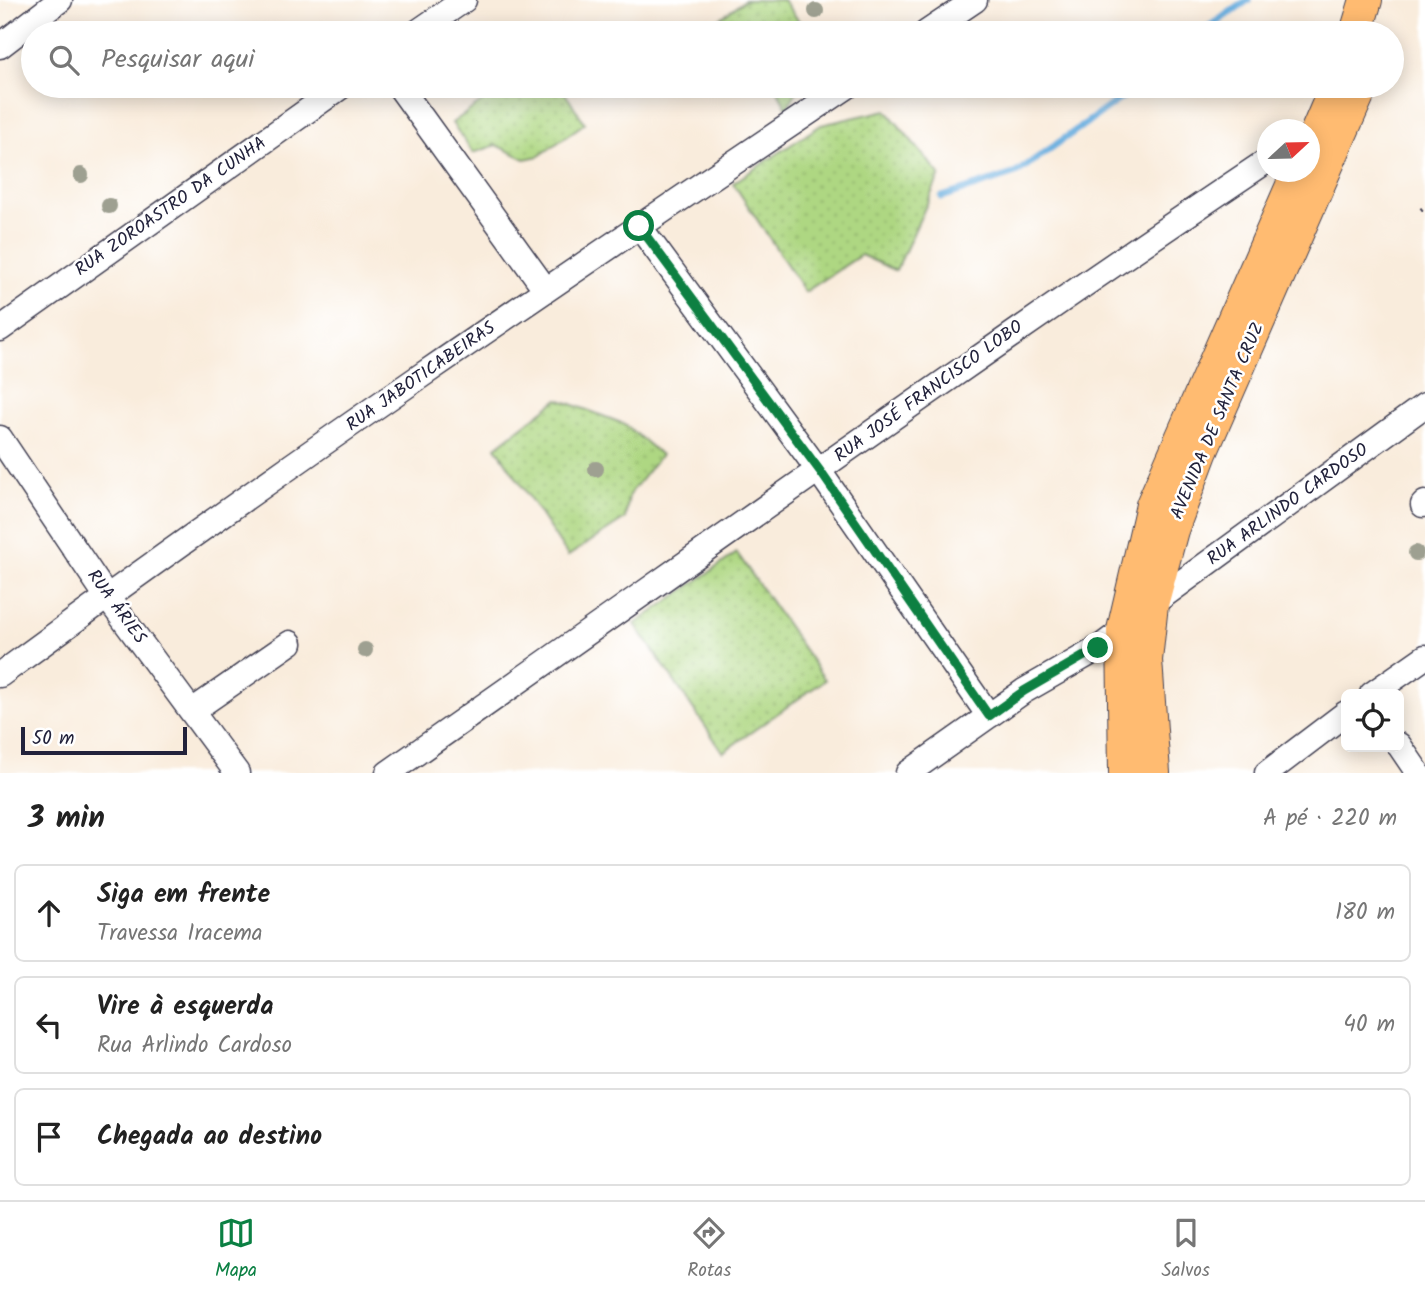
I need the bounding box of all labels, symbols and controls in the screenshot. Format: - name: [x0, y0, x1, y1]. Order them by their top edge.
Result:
- search box: [21, 21, 1404, 98]
- text: Pesquisar aqui: [101, 39, 254, 81]
- icon: search: [45, 41, 83, 79]
- north arrow: [1257, 119, 1320, 182]
- street label: RUA ZOROASTRO DA CUNHA: [69, 130, 273, 284]
- route start: [623, 210, 654, 241]
- street label: RUA JOSÉ FRANCISCO LOBO: [828, 313, 1030, 471]
- street label: RUA JABOTICABEIRAS: [340, 314, 502, 440]
- street label: AVENIDA DE SANTA CRUZ: [1163, 318, 1273, 524]
- street label: RUA ARLINDO CARDOSO: [1201, 436, 1375, 574]
- street label: RUA ÁRIES: [79, 563, 153, 651]
- route end: [1082, 632, 1113, 663]
- map controls: [1341, 689, 1404, 752]
- button: locate: [1341, 689, 1404, 752]
- scale bar: [21, 724, 187, 756]
- text: 50 m: [32, 724, 74, 754]
- text: 3 min: [28, 795, 105, 843]
- text: A pé · 220 m: [1263, 801, 1397, 837]
- text: Siga em frente: [97, 874, 270, 916]
- icon: ahead: [30, 894, 68, 932]
- text: 180 m: [1335, 895, 1395, 931]
- text: Travessa Iracema: [97, 916, 263, 952]
- text: Vire à esquerda: [97, 986, 274, 1028]
- icon: left: [30, 1006, 68, 1044]
- text: 40 m: [1343, 1007, 1395, 1043]
- text: Rua Arlindo Cardoso: [97, 1028, 292, 1064]
- text: Chegada ao destino: [97, 1116, 322, 1158]
- icon: arrive: [30, 1118, 68, 1156]
- tab: Mapa: [215, 1214, 257, 1286]
- tab: Rotas: [687, 1214, 731, 1286]
- tab: Salvos: [1162, 1214, 1210, 1286]

